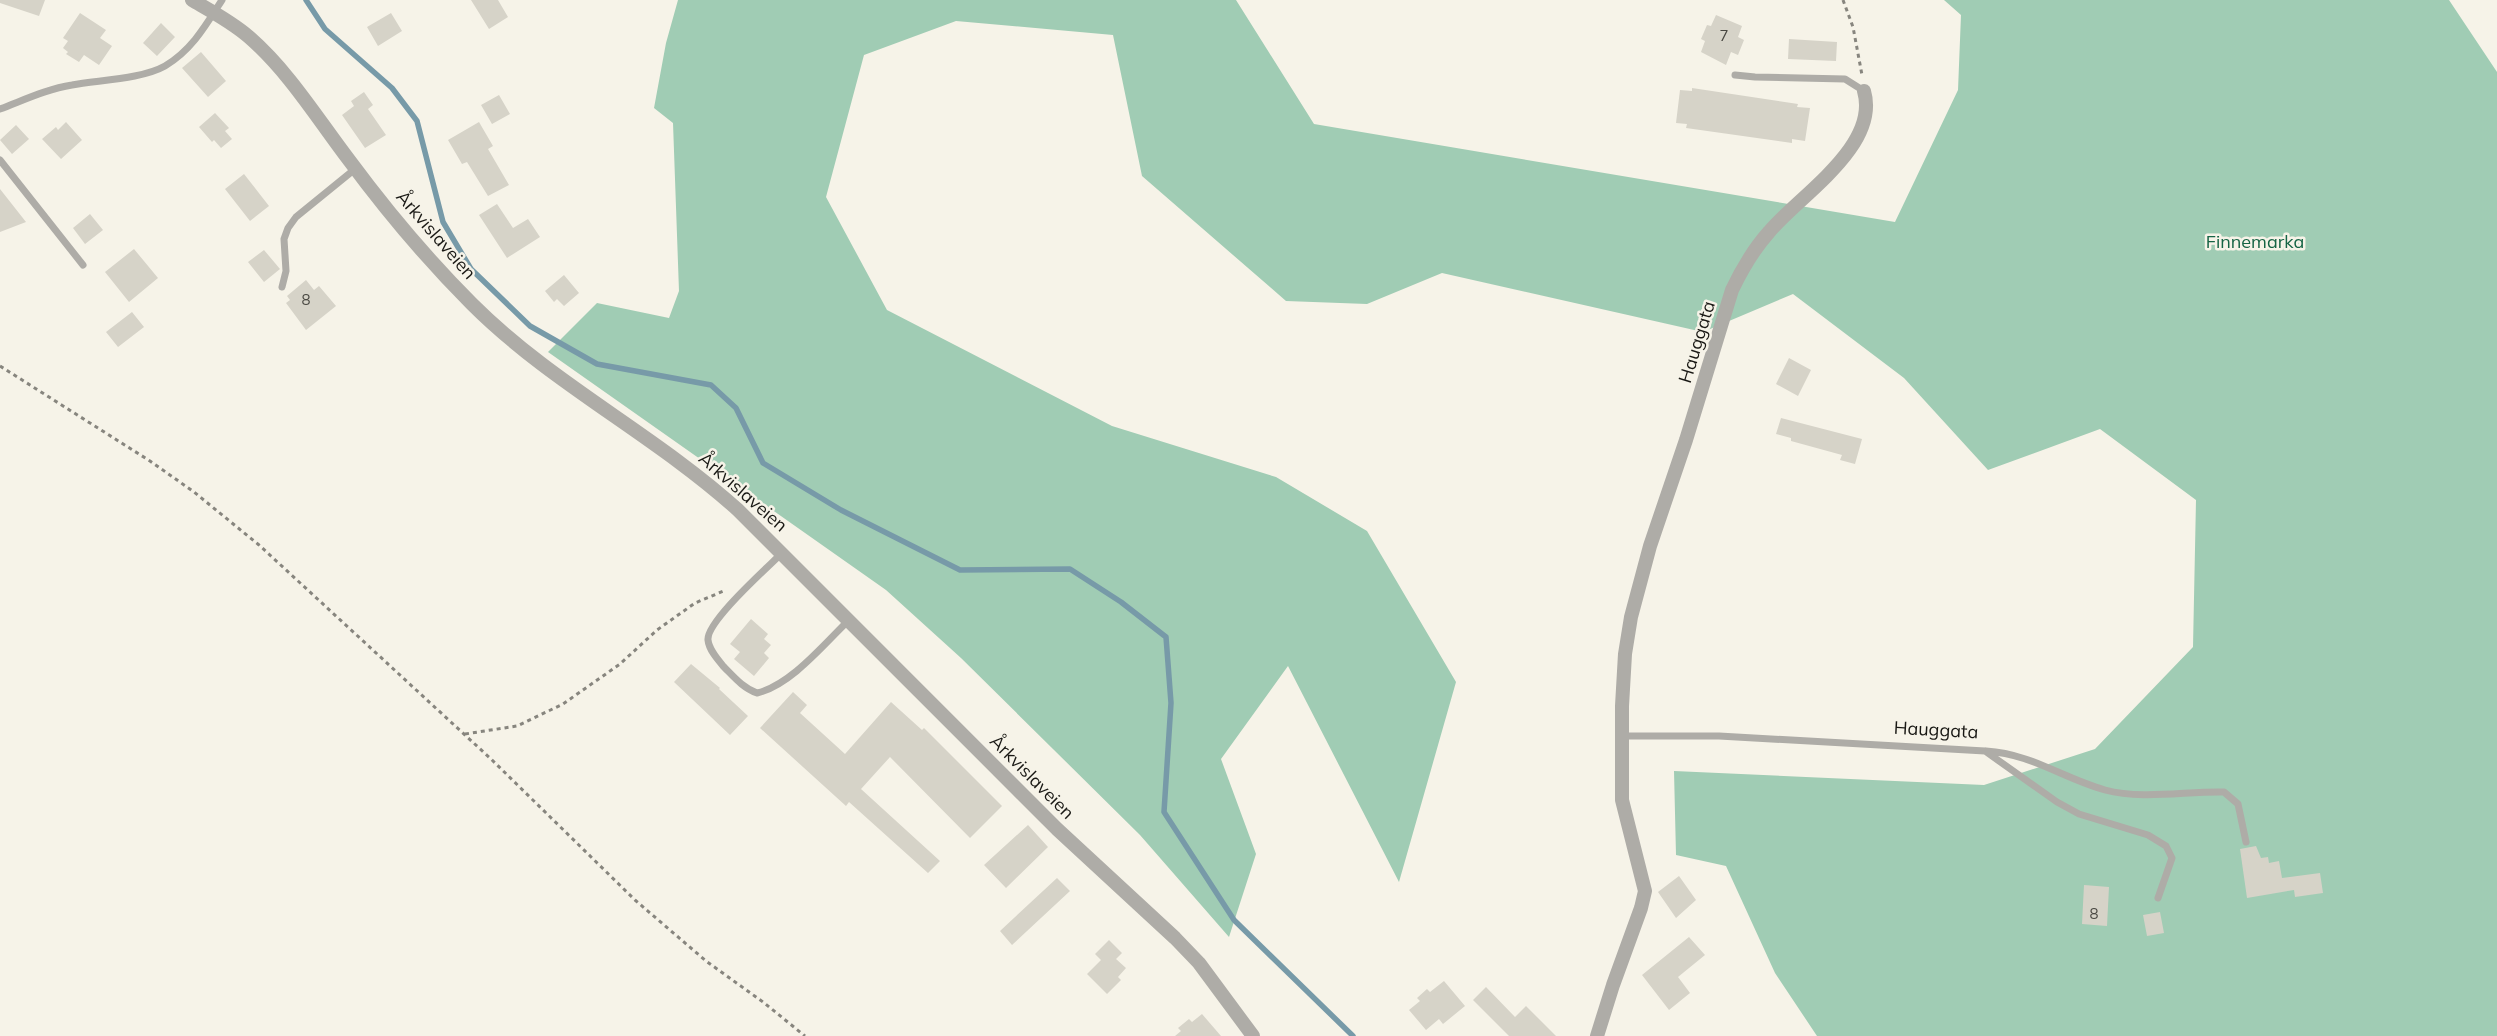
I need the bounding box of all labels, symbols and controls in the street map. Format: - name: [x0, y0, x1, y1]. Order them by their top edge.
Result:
- house number: 7: [1719, 26, 1729, 45]
- street label: Årkvislaveien: [392, 185, 481, 284]
- park label: Finnemarka: [2206, 230, 2304, 253]
- house number: 8: [301, 290, 311, 309]
- street label: Hauggata: [1673, 298, 1720, 386]
- street label: Årkvislaveien: [694, 447, 793, 536]
- street label: Hauggata: [1893, 716, 1979, 743]
- street label: Årkvislaveien: [985, 730, 1079, 824]
- house number: 8: [2089, 904, 2099, 923]

